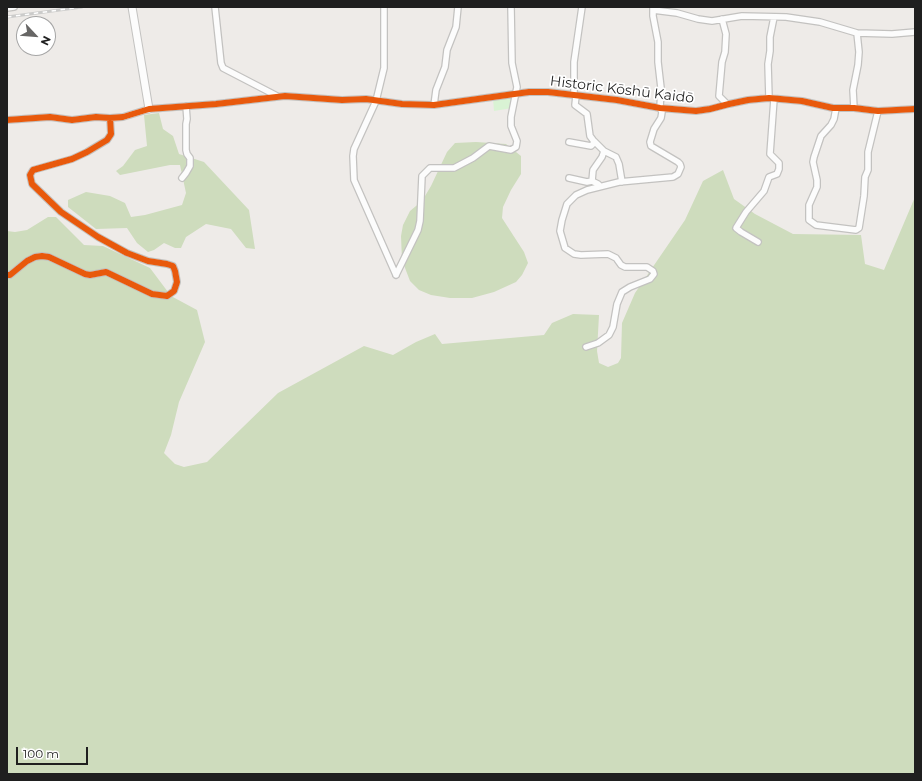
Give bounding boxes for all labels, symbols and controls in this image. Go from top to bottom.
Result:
north arrow [16,16,56,56]
text: N [38,34,54,48]
street label: Historic Kōshū Kaidō [549,73,695,107]
scale bar [18,739,90,765]
text: 100 m [23,746,59,761]

